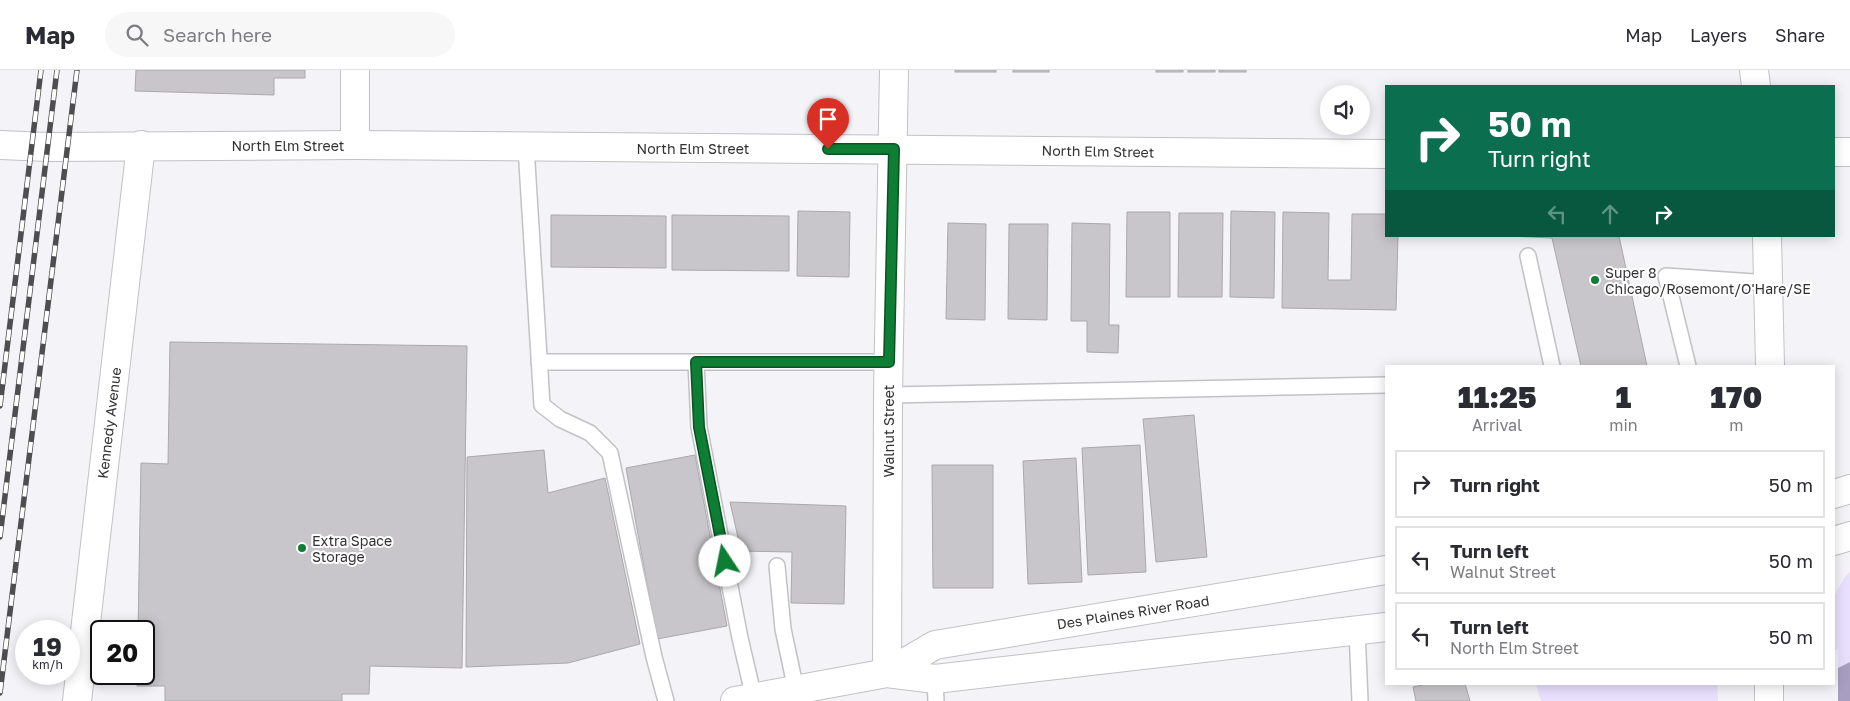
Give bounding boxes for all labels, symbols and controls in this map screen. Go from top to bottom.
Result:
search box [105,12,455,57]
text: Map [25,20,75,49]
icon: search [123,21,151,49]
text: Search here [163,23,272,46]
text: Map [1625,24,1662,46]
text: Layers [1690,24,1747,46]
text: Share [1775,24,1825,46]
map controls [1320,85,1370,135]
button: sound [1320,85,1370,135]
pin [807,98,849,149]
text: 50 m [1488,103,1571,145]
icon: arrive [814,105,842,133]
icon: right [1405,105,1470,170]
street label: North Elm Street [232,137,344,154]
street label: North Elm Street [637,140,749,157]
street label: North Elm Street [1041,142,1155,160]
text: Turn right [1488,145,1591,172]
icon: left [1543,200,1571,228]
icon: ahead [1596,200,1624,228]
icon: right [1649,200,1677,228]
place label: Super 8 Chicago/Rosemont/O'Hare/SE [1605,264,1811,297]
marker: Super 8 Chicago/Rosemont/O'Hare/SE [1589,274,1601,286]
street label: Kennedy Avenue [94,366,124,480]
text: 11:25 [1458,379,1537,415]
text: 1 [1616,379,1631,415]
text: 170 [1710,379,1762,415]
street label: Walnut Street [880,385,897,477]
text: Arrival [1472,415,1522,435]
text: min [1609,415,1638,435]
text: m [1729,415,1743,435]
icon: right [1407,470,1435,498]
text: Turn right [1450,473,1540,496]
text: 50 m [1769,473,1813,496]
place label: Extra Space Storage [312,532,392,565]
position arrow [698,534,750,586]
text: Turn left [1450,539,1529,562]
marker: Extra Space Storage [296,542,308,554]
icon: left [1407,546,1435,574]
text: 50 m [1769,549,1813,572]
text: Walnut Street [1450,562,1556,582]
street label: Des Plaines River Road [1056,592,1210,632]
text: Turn left [1450,615,1529,638]
speed limit sign: 20 [90,620,155,685]
icon: left [1407,622,1435,650]
text: 50 m [1769,625,1813,648]
text: 19 [33,631,62,662]
text: North Elm Street [1450,638,1579,658]
text: km/h [32,657,63,672]

